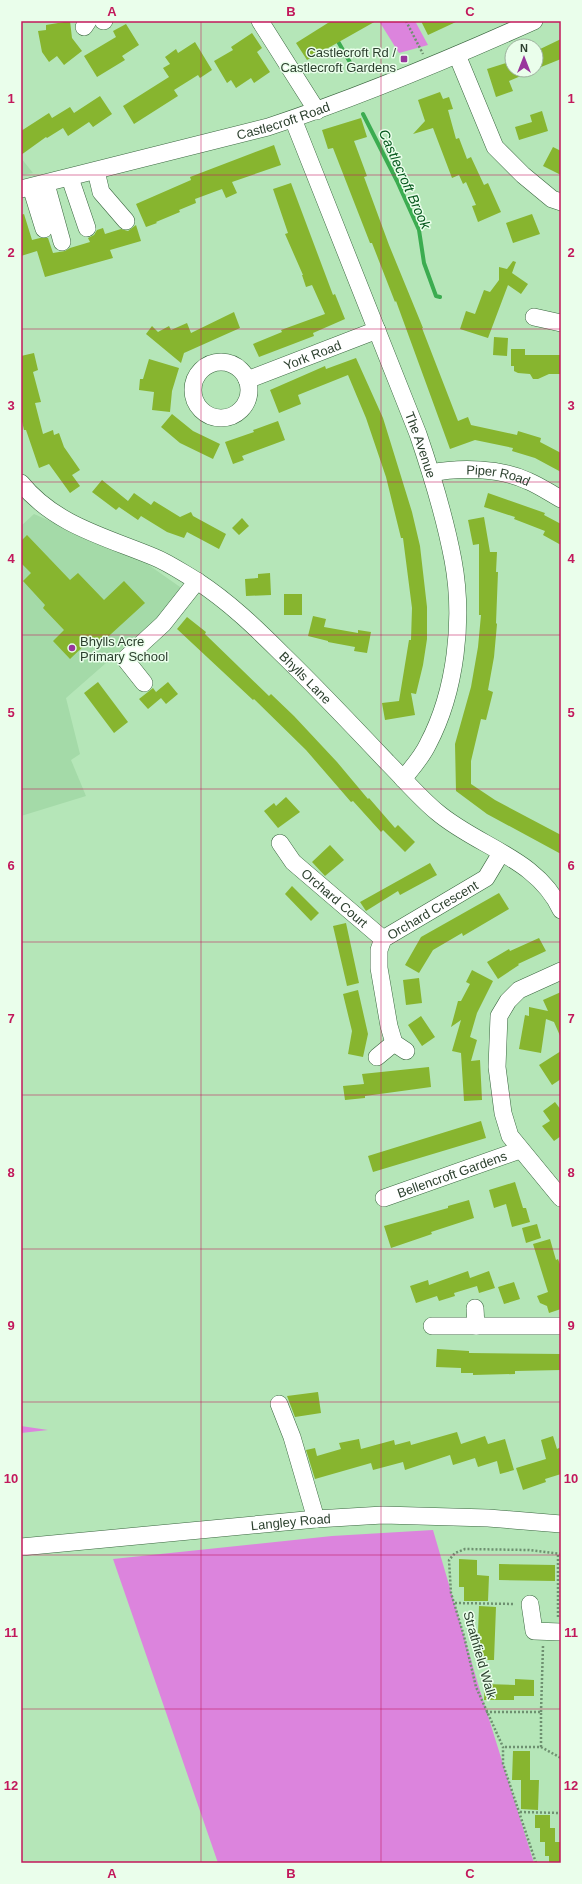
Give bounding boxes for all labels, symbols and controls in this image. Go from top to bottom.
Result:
text: A [107,4,117,19]
text: B [286,4,296,19]
text: C [465,4,475,19]
north arrow [504,38,544,78]
text: N [520,42,528,54]
place label: Castlecroft Rd / Castlecroft Gardens [280,45,396,75]
marker: Castlecroft Rd / Castlecroft Gardens [399,54,409,64]
text: 1 [7,91,15,106]
text: 1 [567,91,575,106]
street label: Castlecroft Road [235,99,332,142]
water label: Castlecroft Brook [376,127,435,232]
text: 2 [7,245,15,260]
text: 2 [567,245,575,260]
street label: York Road [282,337,343,373]
text: 3 [7,398,15,413]
text: 3 [567,398,575,413]
street label: The Avenue [402,409,439,480]
street label: Piper Road [466,462,533,489]
text: 4 [7,551,15,566]
text: 4 [567,551,575,566]
place label: Bhylls Acre Primary School [80,634,168,664]
marker: Bhylls Acre Primary School [67,643,77,653]
street label: Bhylls Lane [277,648,335,707]
text: 5 [7,705,15,720]
text: 5 [567,705,575,720]
text: 6 [7,858,15,873]
text: 6 [567,858,575,873]
street label: Orchard Court [299,865,371,930]
street label: Orchard Crescent [384,877,481,942]
text: 7 [7,1011,15,1026]
text: 7 [567,1011,575,1026]
street label: Bellencroft Gardens [395,1148,509,1200]
text: 8 [7,1165,15,1180]
text: 8 [567,1165,575,1180]
text: 9 [7,1318,15,1333]
text: 9 [567,1318,575,1333]
text: 10 [4,1471,18,1486]
text: 10 [564,1471,578,1486]
street label: Langley Road [250,1511,331,1533]
street label: Strathfield Walk [460,1609,500,1701]
text: 11 [4,1625,18,1640]
text: 11 [564,1625,578,1640]
text: 12 [4,1778,18,1793]
text: 12 [564,1778,578,1793]
text: A [107,1866,117,1881]
text: B [286,1866,296,1881]
text: C [465,1866,475,1881]

